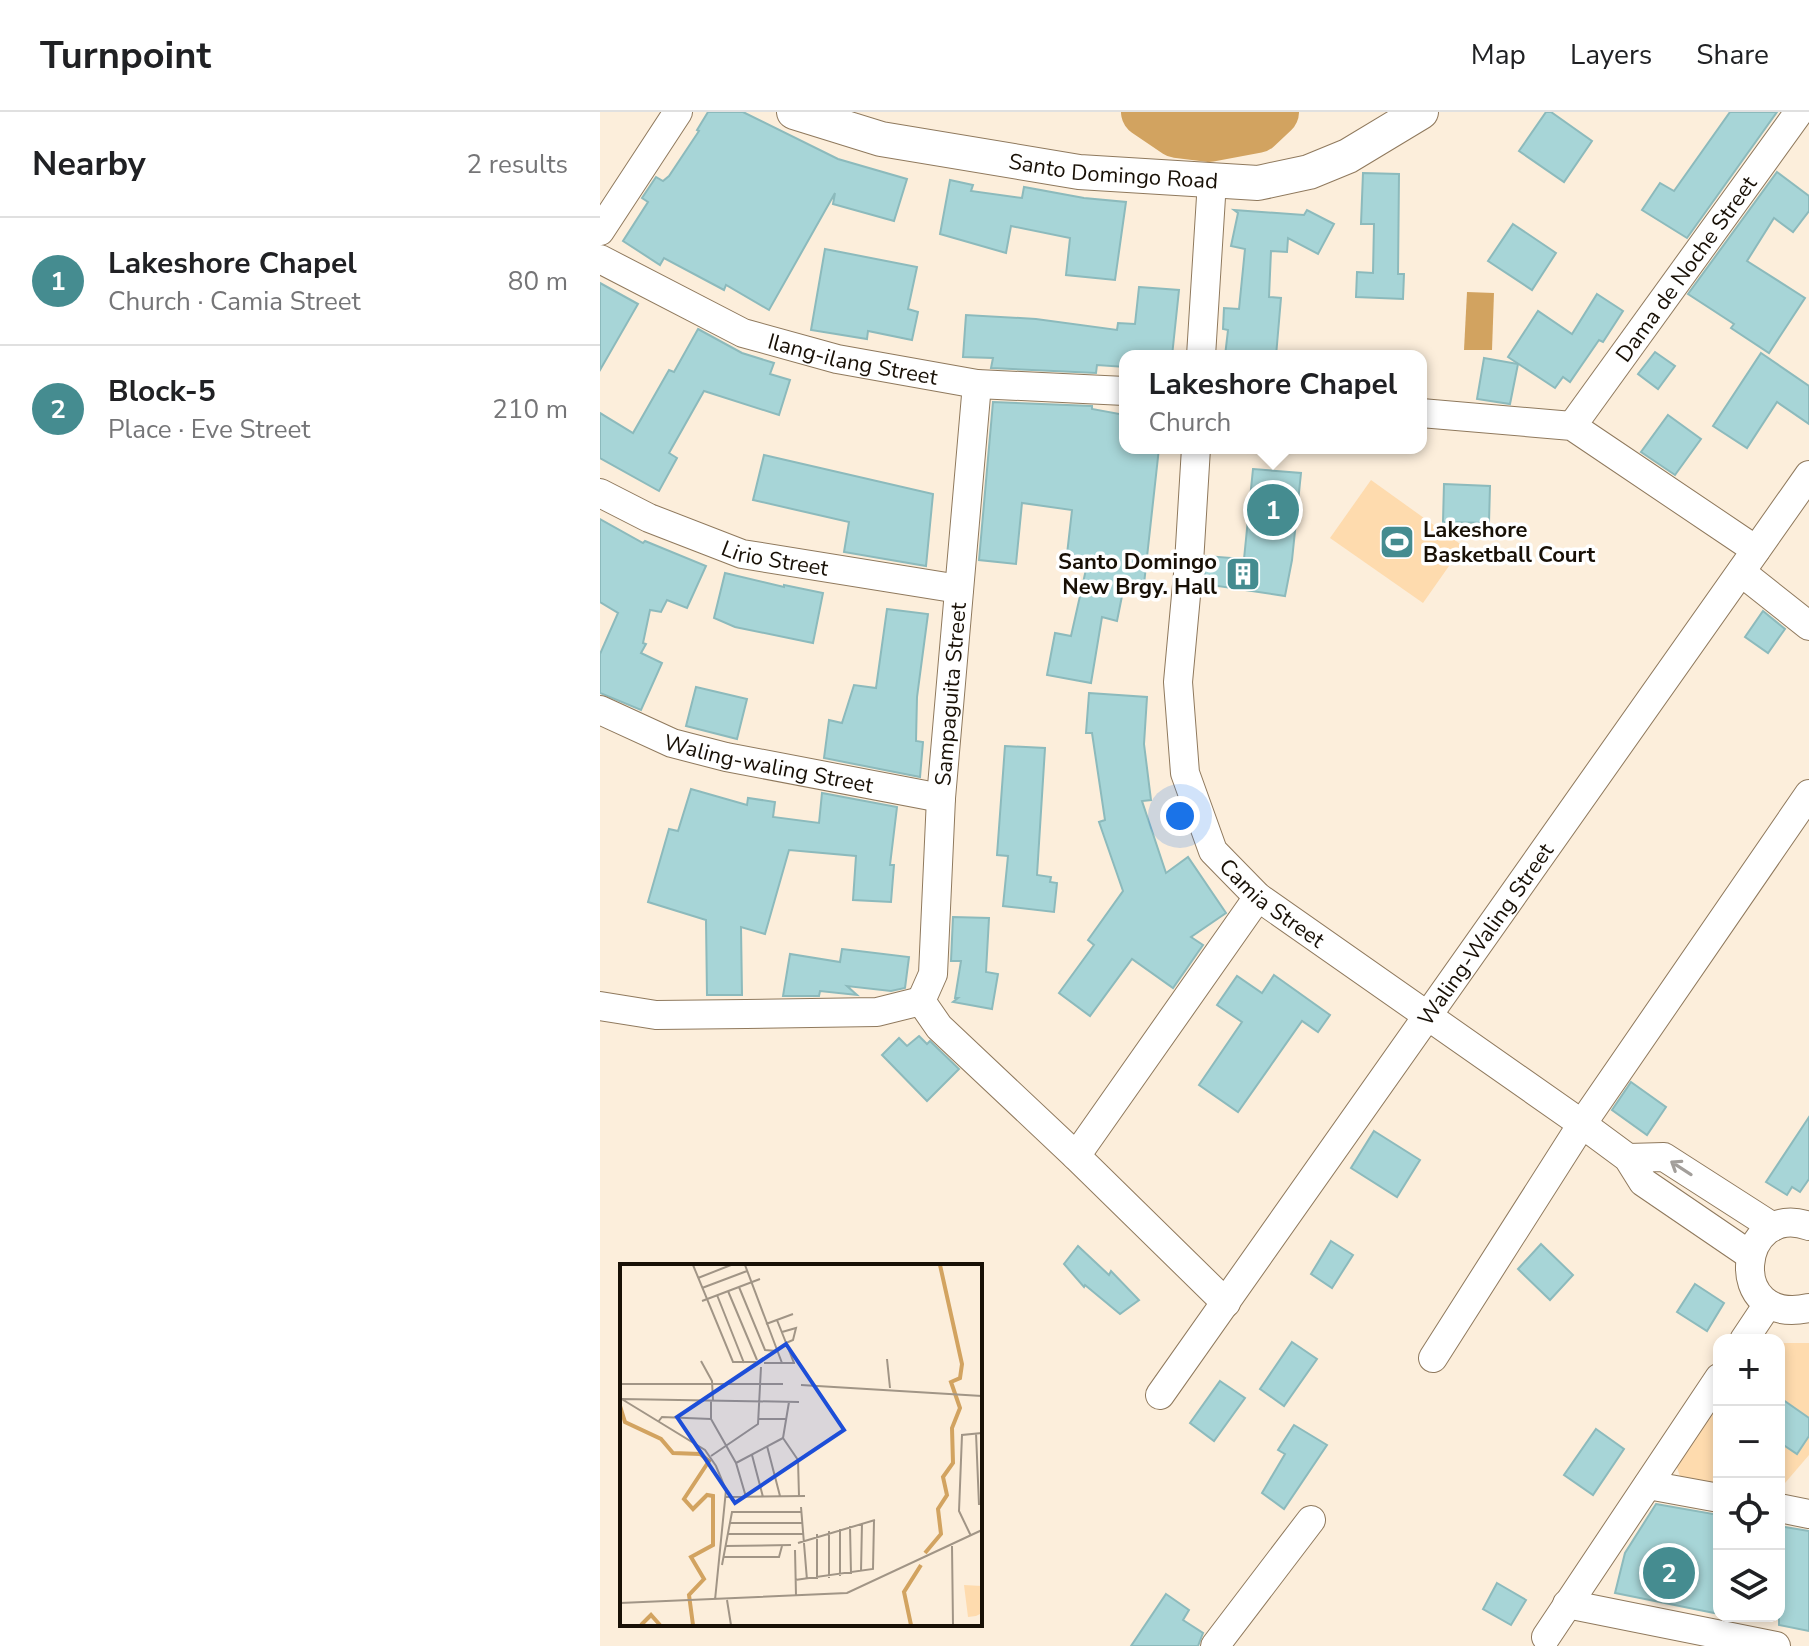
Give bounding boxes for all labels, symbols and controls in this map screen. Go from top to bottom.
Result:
text: Turnpoint [40,30,211,81]
text: Map [1471,36,1526,74]
text: Layers [1570,36,1652,74]
text: Share [1696,36,1769,74]
text: Nearby [32,141,146,187]
text: 2 results [467,147,568,182]
street label: Santo Domingo Road [1006,147,1219,197]
street label: Dama de Noche Street [1609,170,1764,369]
text: Lakeshore Chapel [108,243,357,284]
text: 1 [50,264,66,299]
text: 80 m [508,264,568,299]
text: Church · Camia Street [108,284,361,319]
street label: Ilang-ilang Street [764,327,940,393]
popup [1119,350,1427,454]
text: Lakeshore Chapel [1149,364,1397,405]
text: Block-5 [108,371,216,412]
text: 2 [50,392,66,427]
text: 210 m [492,392,568,427]
text: Church [1149,405,1231,440]
text: Place · Eve Street [108,412,310,447]
pin: 1 [1247,480,1299,540]
place label: Lakeshore Basketball Court [1423,515,1596,570]
sports icon: Lakeshore Basketball Court [1378,523,1416,561]
street label: Lirio Street [717,533,831,584]
place label: Santo Domingo New Brgy. Hall [1058,547,1217,602]
building icon: Santo Domingo New Brgy. Hall [1224,555,1262,593]
street label: Sampaguita Street [928,601,974,787]
street label: Waling-waling Street [660,727,876,801]
your location [1160,796,1200,836]
street label: Waling-Waling Street [1411,837,1561,1032]
street label: Camia Street [1212,852,1331,955]
one-way arrow [1670,1160,1693,1176]
inset map [620,1264,982,1626]
map controls [1713,1334,1785,1622]
button: + [1713,1334,1785,1406]
button: − [1713,1406,1785,1478]
button: locate [1713,1478,1785,1550]
pin: 2 [1643,1543,1695,1603]
button: layers [1713,1550,1785,1622]

